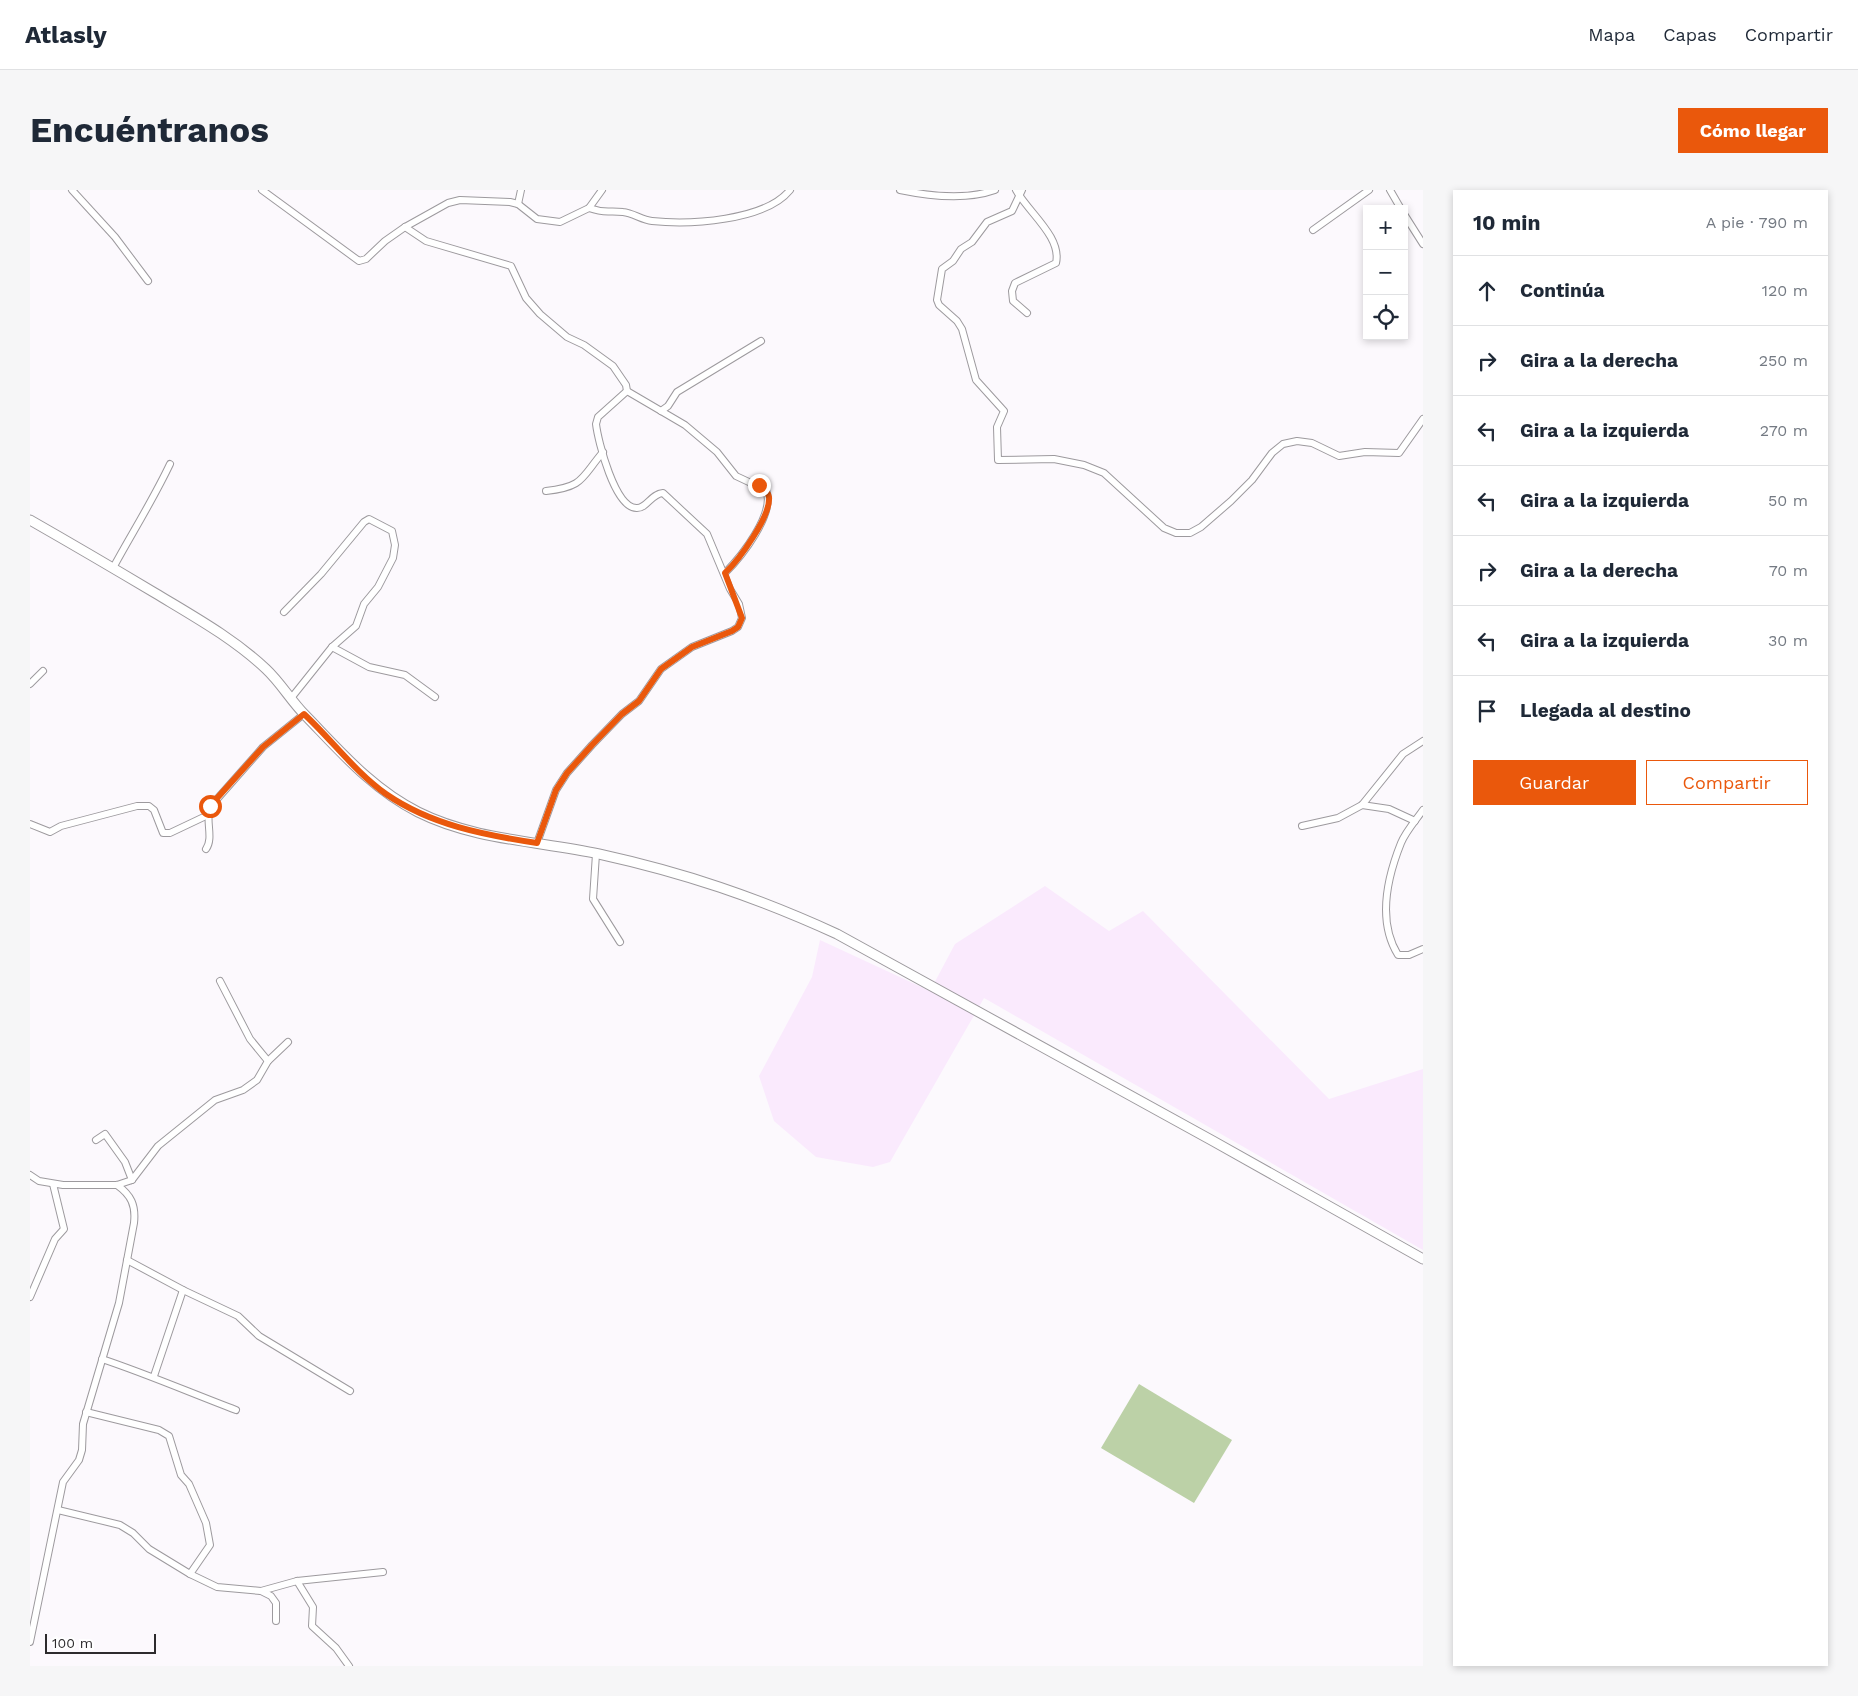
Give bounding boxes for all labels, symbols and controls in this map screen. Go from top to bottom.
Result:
text: Atlasly [25,21,107,49]
text: Mapa [1588,24,1635,45]
text: Capas [1663,24,1717,45]
text: Compartir [1745,24,1833,45]
button: Cómo llegar [1678,108,1828,153]
text: Encuéntranos [30,109,269,151]
map controls [1363,205,1408,340]
button: + [1363,205,1408,250]
text: 10 min [1473,210,1540,235]
text: A pie · 790 m [1706,213,1808,232]
button: − [1363,250,1408,295]
icon: ahead [1473,277,1501,305]
text: Continúa [1520,279,1604,302]
text: 120 m [1762,281,1808,300]
button: locate [1363,295,1408,340]
icon: right [1473,347,1501,375]
text: Gira a la derecha [1520,349,1678,372]
text: 250 m [1759,351,1808,370]
icon: left [1473,417,1501,445]
text: Gira a la izquierda [1520,419,1689,442]
text: 270 m [1760,421,1808,440]
route end [748,474,771,497]
icon: left [1473,487,1501,515]
text: Gira a la izquierda [1520,489,1689,512]
text: 50 m [1768,491,1808,510]
icon: right [1473,557,1501,585]
text: Gira a la derecha [1520,559,1678,582]
text: 70 m [1769,561,1808,580]
icon: left [1473,627,1501,655]
text: Gira a la izquierda [1520,629,1689,652]
text: 30 m [1768,631,1808,650]
icon: arrive [1473,697,1501,725]
text: Llegada al destino [1520,699,1691,722]
button: Guardar [1473,760,1636,805]
button: Compartir [1646,760,1808,805]
route start [199,795,222,818]
scale bar [45,1631,156,1654]
text: 100 m [52,1635,93,1651]

